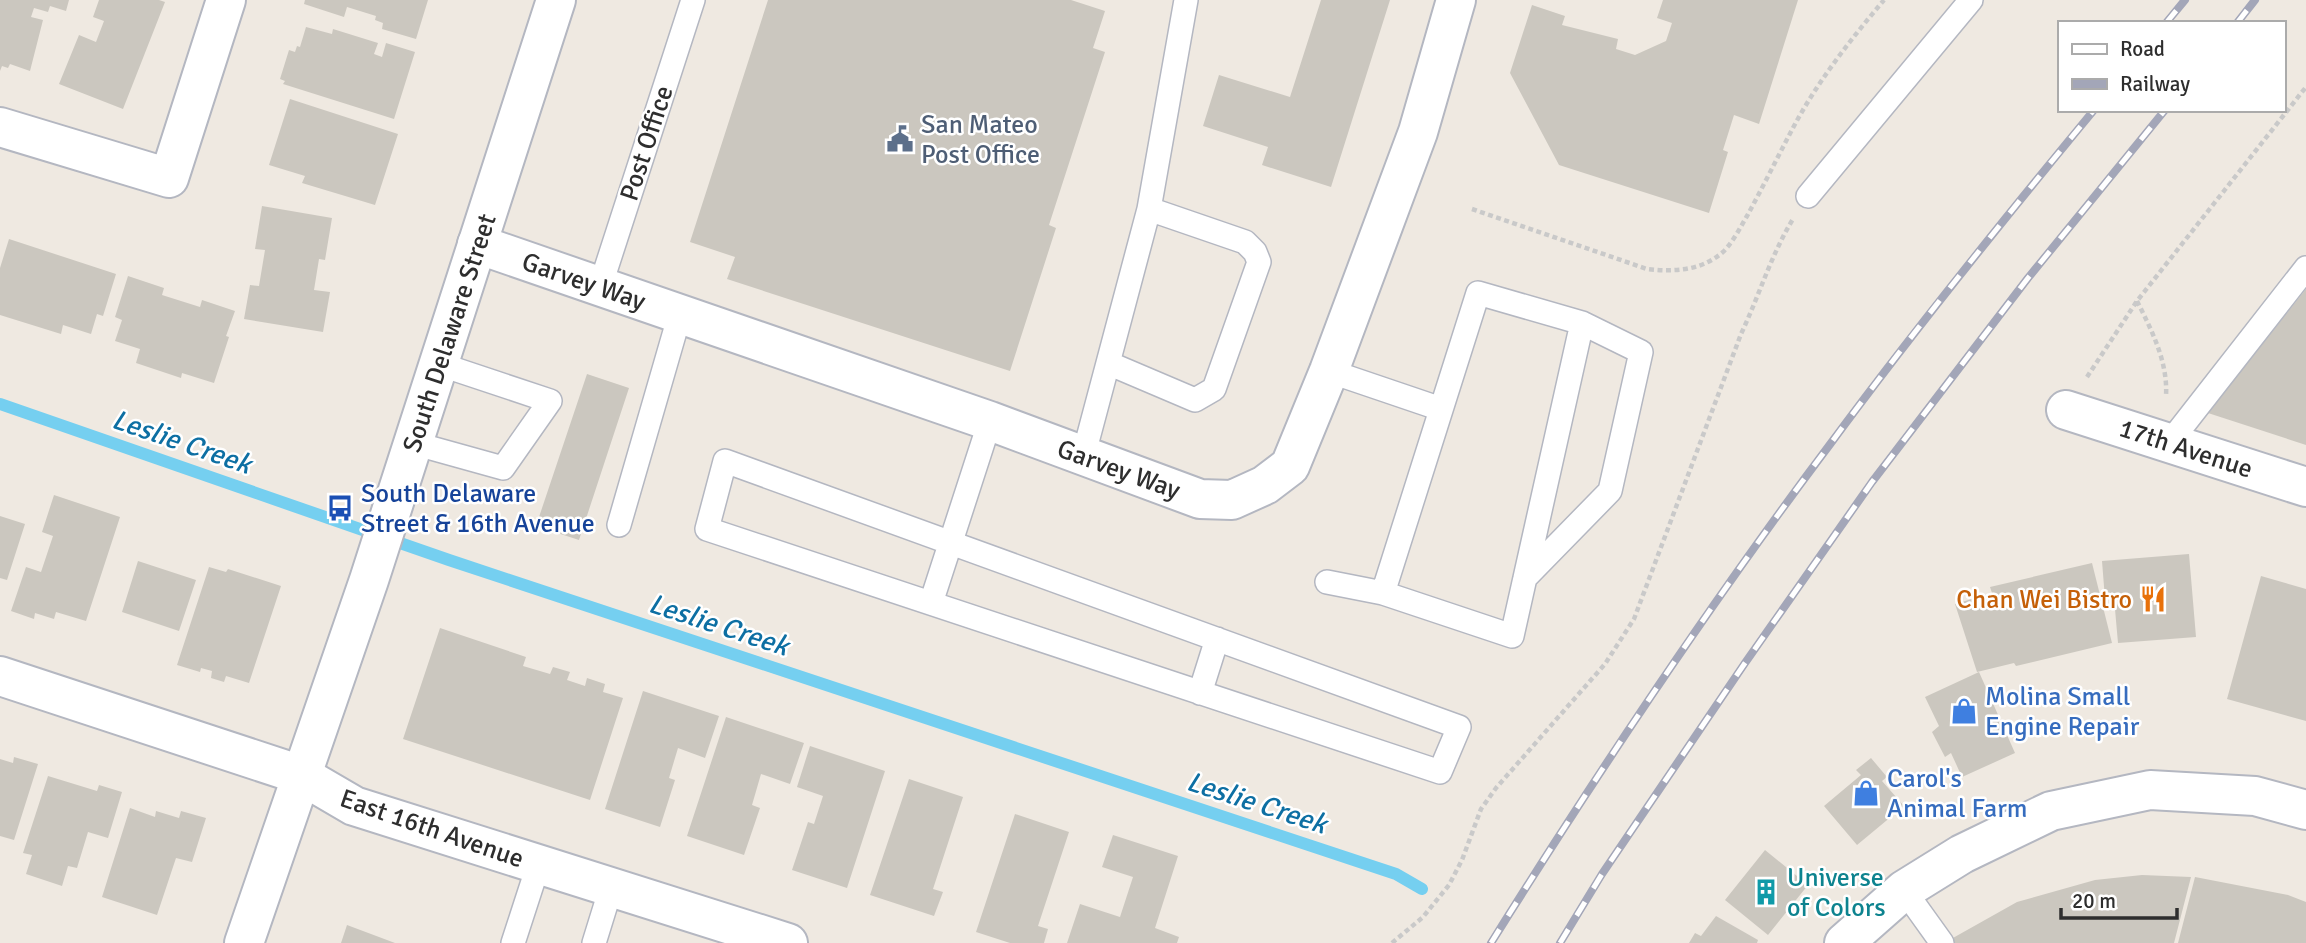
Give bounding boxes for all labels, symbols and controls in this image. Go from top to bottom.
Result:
legend [2058,21,2285,112]
text: Road [2120,36,2165,62]
text: Railway [2120,71,2190,97]
street label: Post Office [613,82,681,205]
place label: San Mateo Post Office [921,109,1040,171]
public building icon: San Mateo Post Office [885,124,915,154]
street label: South Delaware Street [396,210,504,457]
street label: Garvey Way [518,246,650,318]
water label: Leslie Creek [108,402,258,483]
street label: 17th Avenue [2115,412,2256,486]
street label: Garvey Way [1053,433,1184,507]
place label: South Delaware Street & 16th Avenue [361,478,595,540]
bus stop icon: South Delaware Street & 16th Avenue [325,493,355,523]
place label: Chan Wei Bistro [1956,584,2132,616]
restaurant icon: Chan Wei Bistro [2138,584,2168,614]
water label: Leslie Creek [645,586,796,664]
place label: Molina Small Engine Repair [1985,681,2140,743]
shop icon: Molina Small Engine Repair [1949,696,1979,726]
place label: Carol's Animal Farm [1887,763,2028,825]
water label: Leslie Creek [1183,764,1334,842]
shop icon: Carol's Animal Farm [1851,778,1881,808]
street label: East 16th Avenue [336,783,528,875]
place label: Universe of Colors [1787,862,1886,924]
scale bar [2061,876,2176,920]
building icon: Universe of Colors [1751,877,1781,907]
text: 20 m [2072,888,2116,914]

